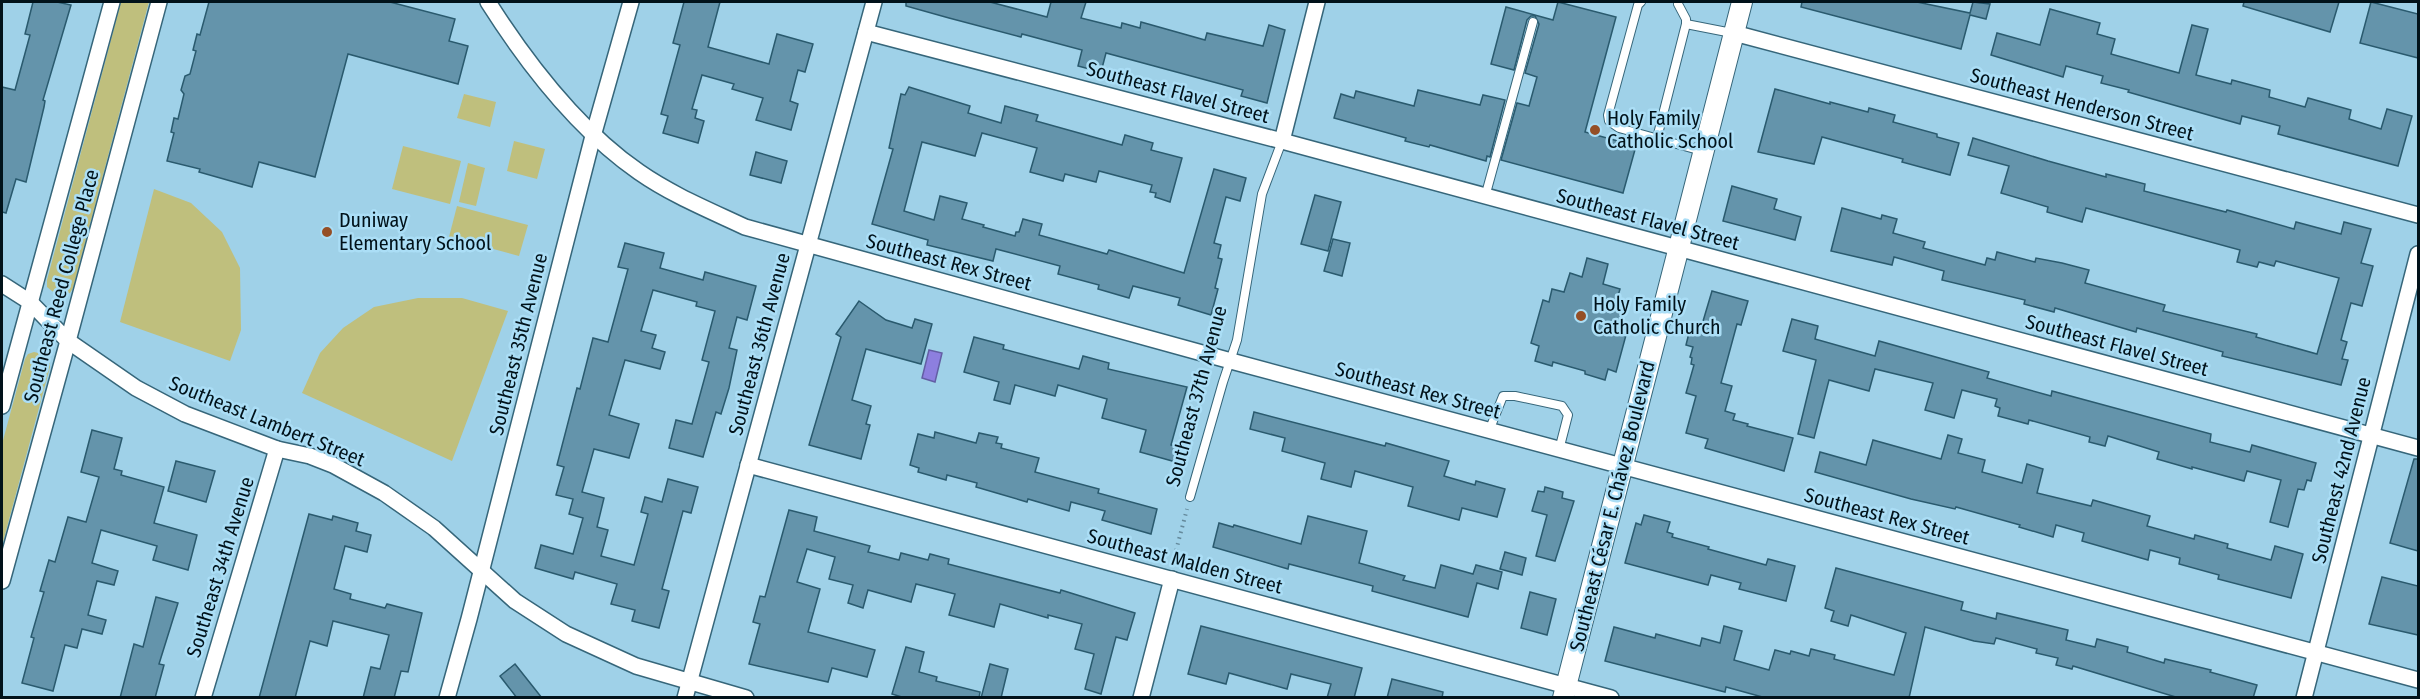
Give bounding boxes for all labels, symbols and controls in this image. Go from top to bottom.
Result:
street label: Southeast Flavel Street [1084,56,1272,128]
street label: Southeast Henderson Street [1968,63,2197,146]
place label: Holy Family Catholic School [1607,106,1733,153]
marker: Holy Family Catholic School [1588,123,1602,137]
street label: Southeast Reed College Place [18,167,104,405]
street label: Southeast Flavel Street [1554,183,1742,255]
place label: Duniway Elementary School [339,208,491,255]
marker: Duniway Elementary School [320,225,334,239]
street label: Southeast Rex Street [864,228,1035,296]
street label: Southeast 35th Avenue [484,250,552,438]
street label: Southeast 36th Avenue [723,250,795,438]
place label: Holy Family Catholic Church [1593,292,1720,339]
street label: Southeast 37th Avenue [1160,303,1232,489]
marker: Holy Family Catholic Church [1574,309,1588,323]
street label: Southeast Flavel Street [2023,309,2211,381]
street label: Southeast Rex Street [1333,356,1504,424]
street label: Southeast César E. Chávez Boulevard [1564,358,1660,654]
street label: Southeast Lambert Street [166,371,369,471]
street label: Southeast 42nd Avenue [2306,374,2376,566]
street label: Southeast 34th Avenue [181,474,259,660]
street label: Southeast Rex Street [1802,482,1973,550]
street label: Southeast Malden Street [1085,523,1286,599]

